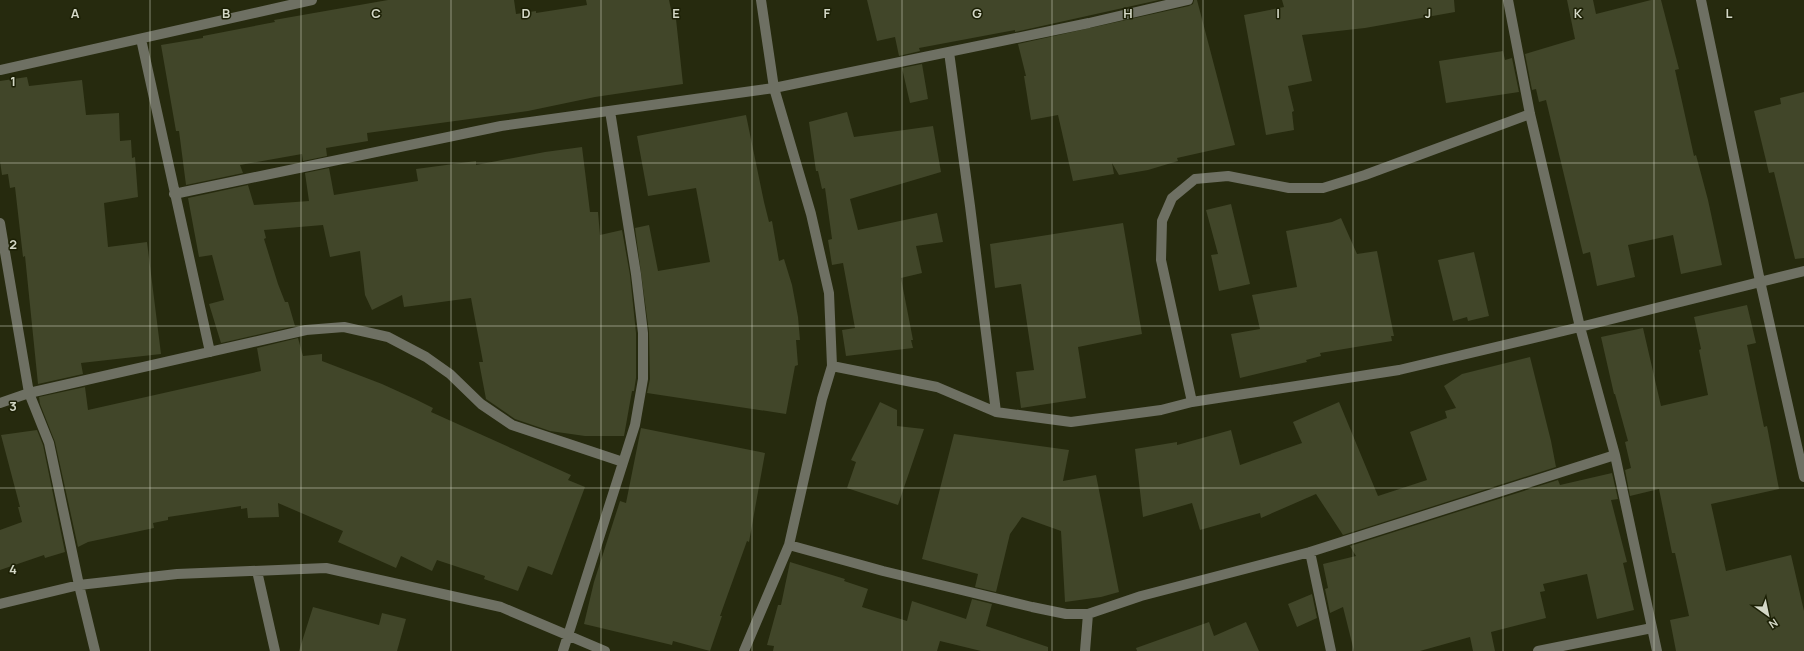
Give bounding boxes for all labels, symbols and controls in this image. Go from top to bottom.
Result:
text: A [71,4,80,22]
text: B [222,4,230,22]
text: C [371,4,381,22]
text: D [521,4,531,22]
text: E [672,4,680,22]
text: F [824,4,831,22]
text: G [972,4,982,22]
text: H [1123,4,1133,22]
text: I [1276,4,1280,22]
text: J [1425,4,1431,22]
text: K [1574,4,1583,22]
text: L [1726,4,1733,22]
text: 1 [10,72,16,90]
text: 2 [9,235,17,253]
text: 3 [9,397,17,415]
text: 4 [9,560,17,578]
north arrow [1748,595,1788,635]
text: N [1766,615,1781,632]

